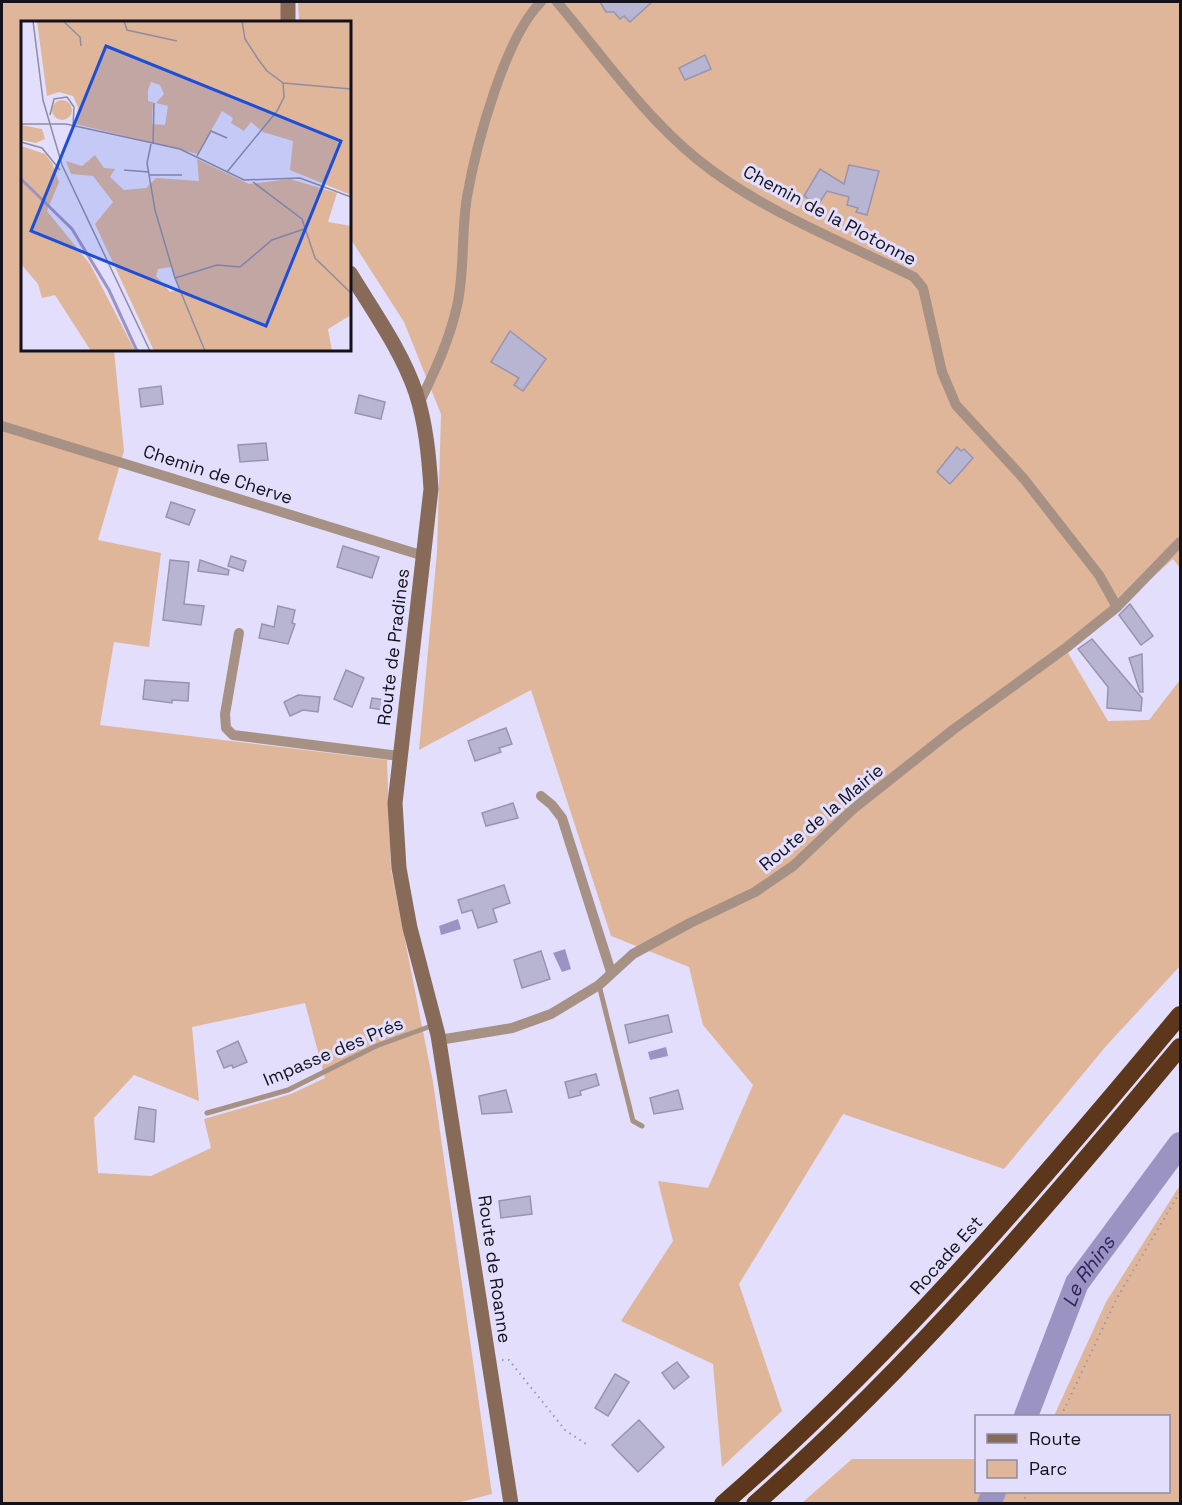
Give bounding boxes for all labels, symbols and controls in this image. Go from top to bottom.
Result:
inset map [21,21,351,351]
street label: Chemin de la Plotonne [739,160,921,270]
street label: Chemin de Cherve [140,439,296,509]
street label: Route de Pradines [372,567,414,727]
street label: Route de la Mairie [754,758,888,876]
street label: Impasse des Prés [260,1011,406,1091]
street label: Route de Roanne [473,1194,517,1344]
street label: Rocade Est [905,1211,987,1299]
water label: Le Rhins [1056,1229,1122,1311]
legend [975,1415,1170,1493]
text: Route [1029,1427,1081,1450]
text: Parc [1029,1457,1067,1480]

